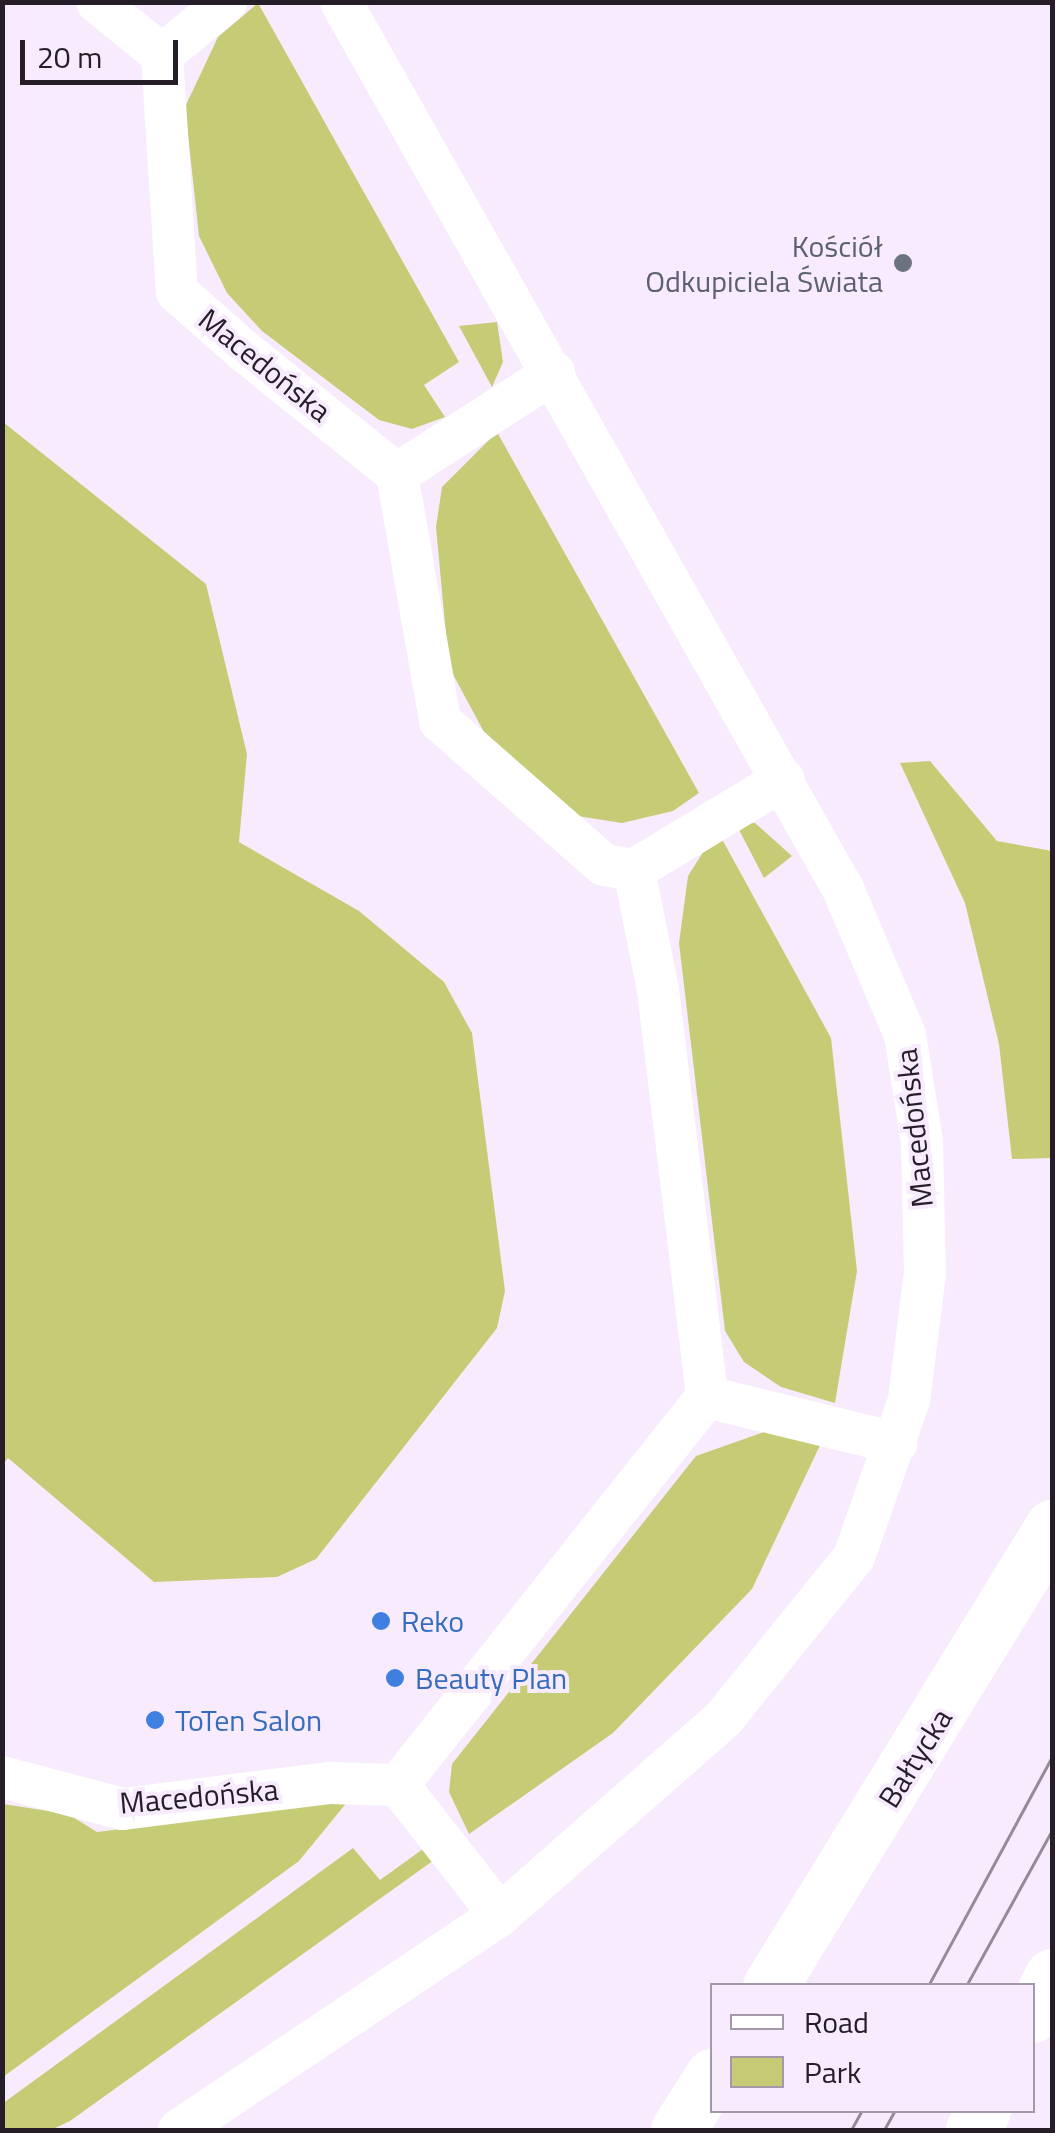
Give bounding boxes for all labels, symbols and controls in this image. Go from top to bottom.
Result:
scale bar [25,20,182,82]
text: 20 m [37,34,102,80]
place label: Kościół Odkupiciela Świata [645,228,883,298]
marker: Kościół Odkupiciela Świata [892,252,914,274]
street label: Macedońska [192,301,338,429]
street label: Macedońska [888,1047,940,1209]
place label: Reko [401,1603,464,1639]
marker: Reko [370,1610,392,1632]
place label: Beauty Plan [415,1660,567,1696]
marker: Beauty Plan [384,1667,406,1689]
place label: ToTen Salon [175,1702,322,1738]
street label: Bałtycka [871,1702,959,1814]
marker: ToTen Salon [144,1709,166,1731]
street label: Macedońska [118,1771,280,1821]
legend [710,1983,1035,2113]
text: Road [804,1999,869,2045]
text: Park [804,2049,861,2095]

